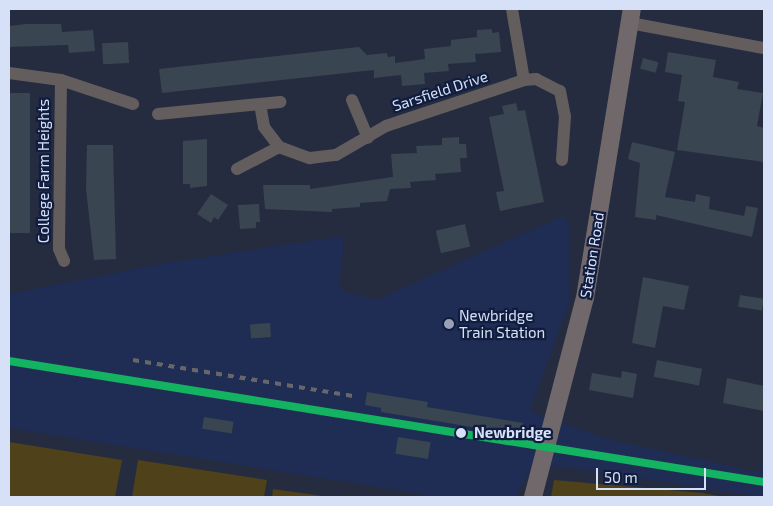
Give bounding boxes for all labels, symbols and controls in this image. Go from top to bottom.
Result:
street label: Sarsfield Drive [390,67,490,115]
street label: College Farm Heights [35,99,53,243]
street label: Station Road [576,211,608,299]
place label: Newbridge Train Station [459,306,545,341]
marker: Newbridge Train Station [443,318,455,330]
marker: Newbridge [452,424,470,442]
place label: Newbridge [474,424,552,442]
scale bar [598,458,708,490]
text: 50 m [604,468,638,486]

